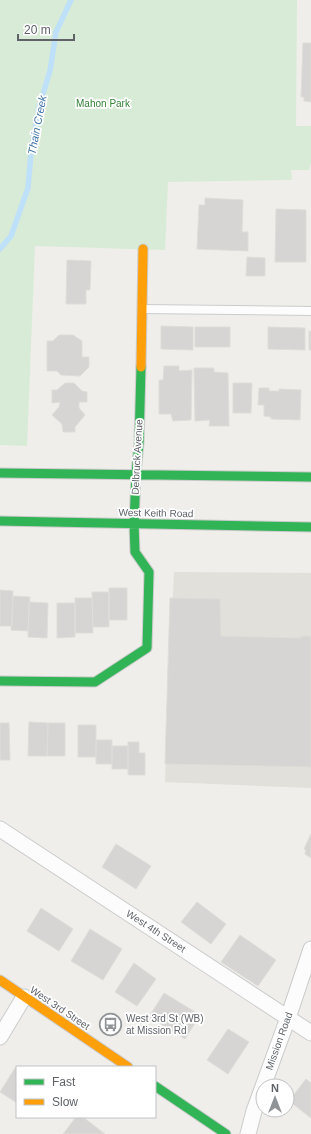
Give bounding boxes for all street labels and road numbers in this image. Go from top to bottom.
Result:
street label: Delbruck Avenue [130,419,144,495]
street label: West Keith Road [118,507,194,519]
street label: West 4th Street [124,908,188,954]
street label: West 3rd Street [28,984,92,1032]
street label: Mission Road [263,1011,295,1071]

